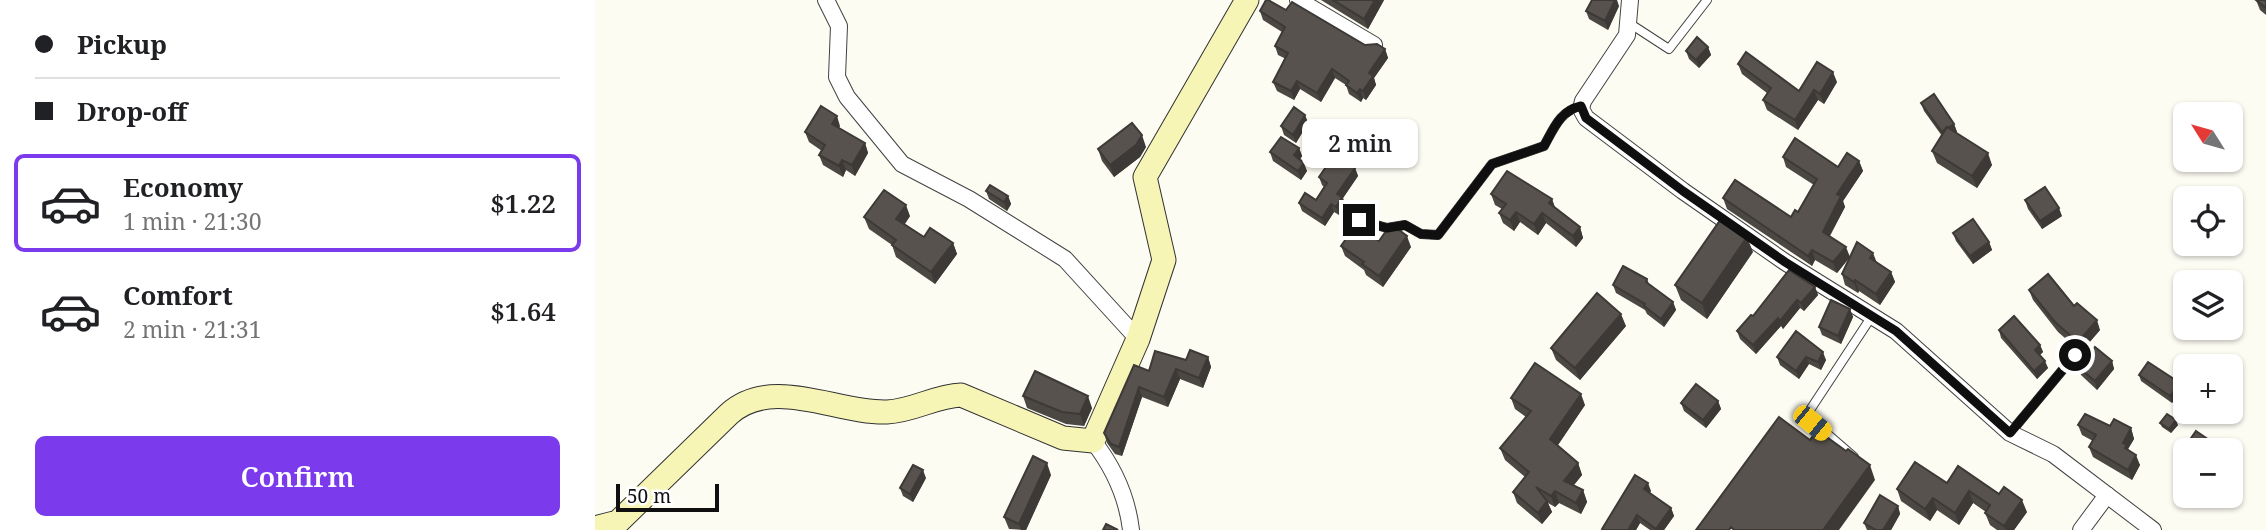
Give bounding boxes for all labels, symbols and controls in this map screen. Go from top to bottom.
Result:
text: Pickup [77,26,167,62]
text: Drop-off [77,93,187,129]
north arrow [2173,102,2243,172]
map controls [2173,102,2243,508]
callout: 2 min [1301,118,1417,168]
text: 2 min [1328,127,1392,159]
text: Economy [123,169,243,205]
icon: car [39,172,102,235]
text: $1.22 [490,185,556,221]
button: locate [2173,186,2243,256]
route end [1343,204,1375,236]
text: 1 min · 21:30 [123,205,261,237]
button: layers [2173,270,2243,340]
text: Comfort [123,277,233,313]
icon: car [39,280,102,343]
text: $1.64 [490,293,556,329]
text: 2 min · 21:31 [123,313,261,345]
route start [2059,339,2091,371]
button: + [2173,354,2243,424]
car [1790,402,1835,444]
button: Confirm [35,436,560,516]
button: − [2173,438,2243,508]
scale bar [616,481,719,513]
text: 50 m [627,483,671,509]

